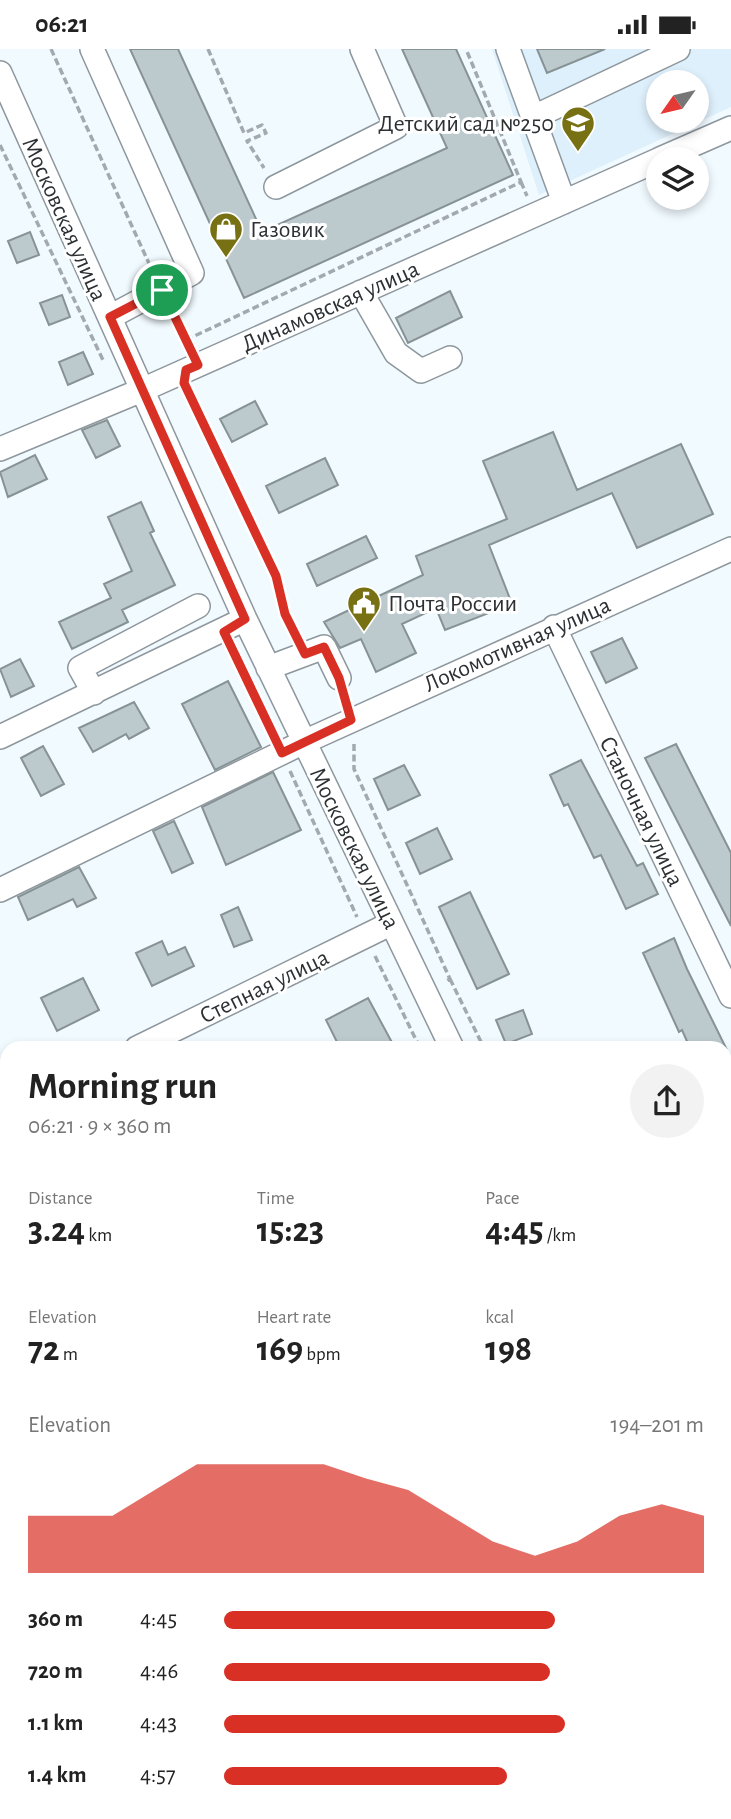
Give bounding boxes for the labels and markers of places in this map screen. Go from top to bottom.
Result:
school or university icon: Детский сад №250 [559,104,597,153]
place label: Детский сад №250 [378,112,554,136]
shop icon: Газовик [207,210,245,259]
place label: Газовик [250,218,325,242]
pin [132,260,192,320]
public building icon: Почта России [345,584,383,633]
place label: Почта России [388,592,517,616]

